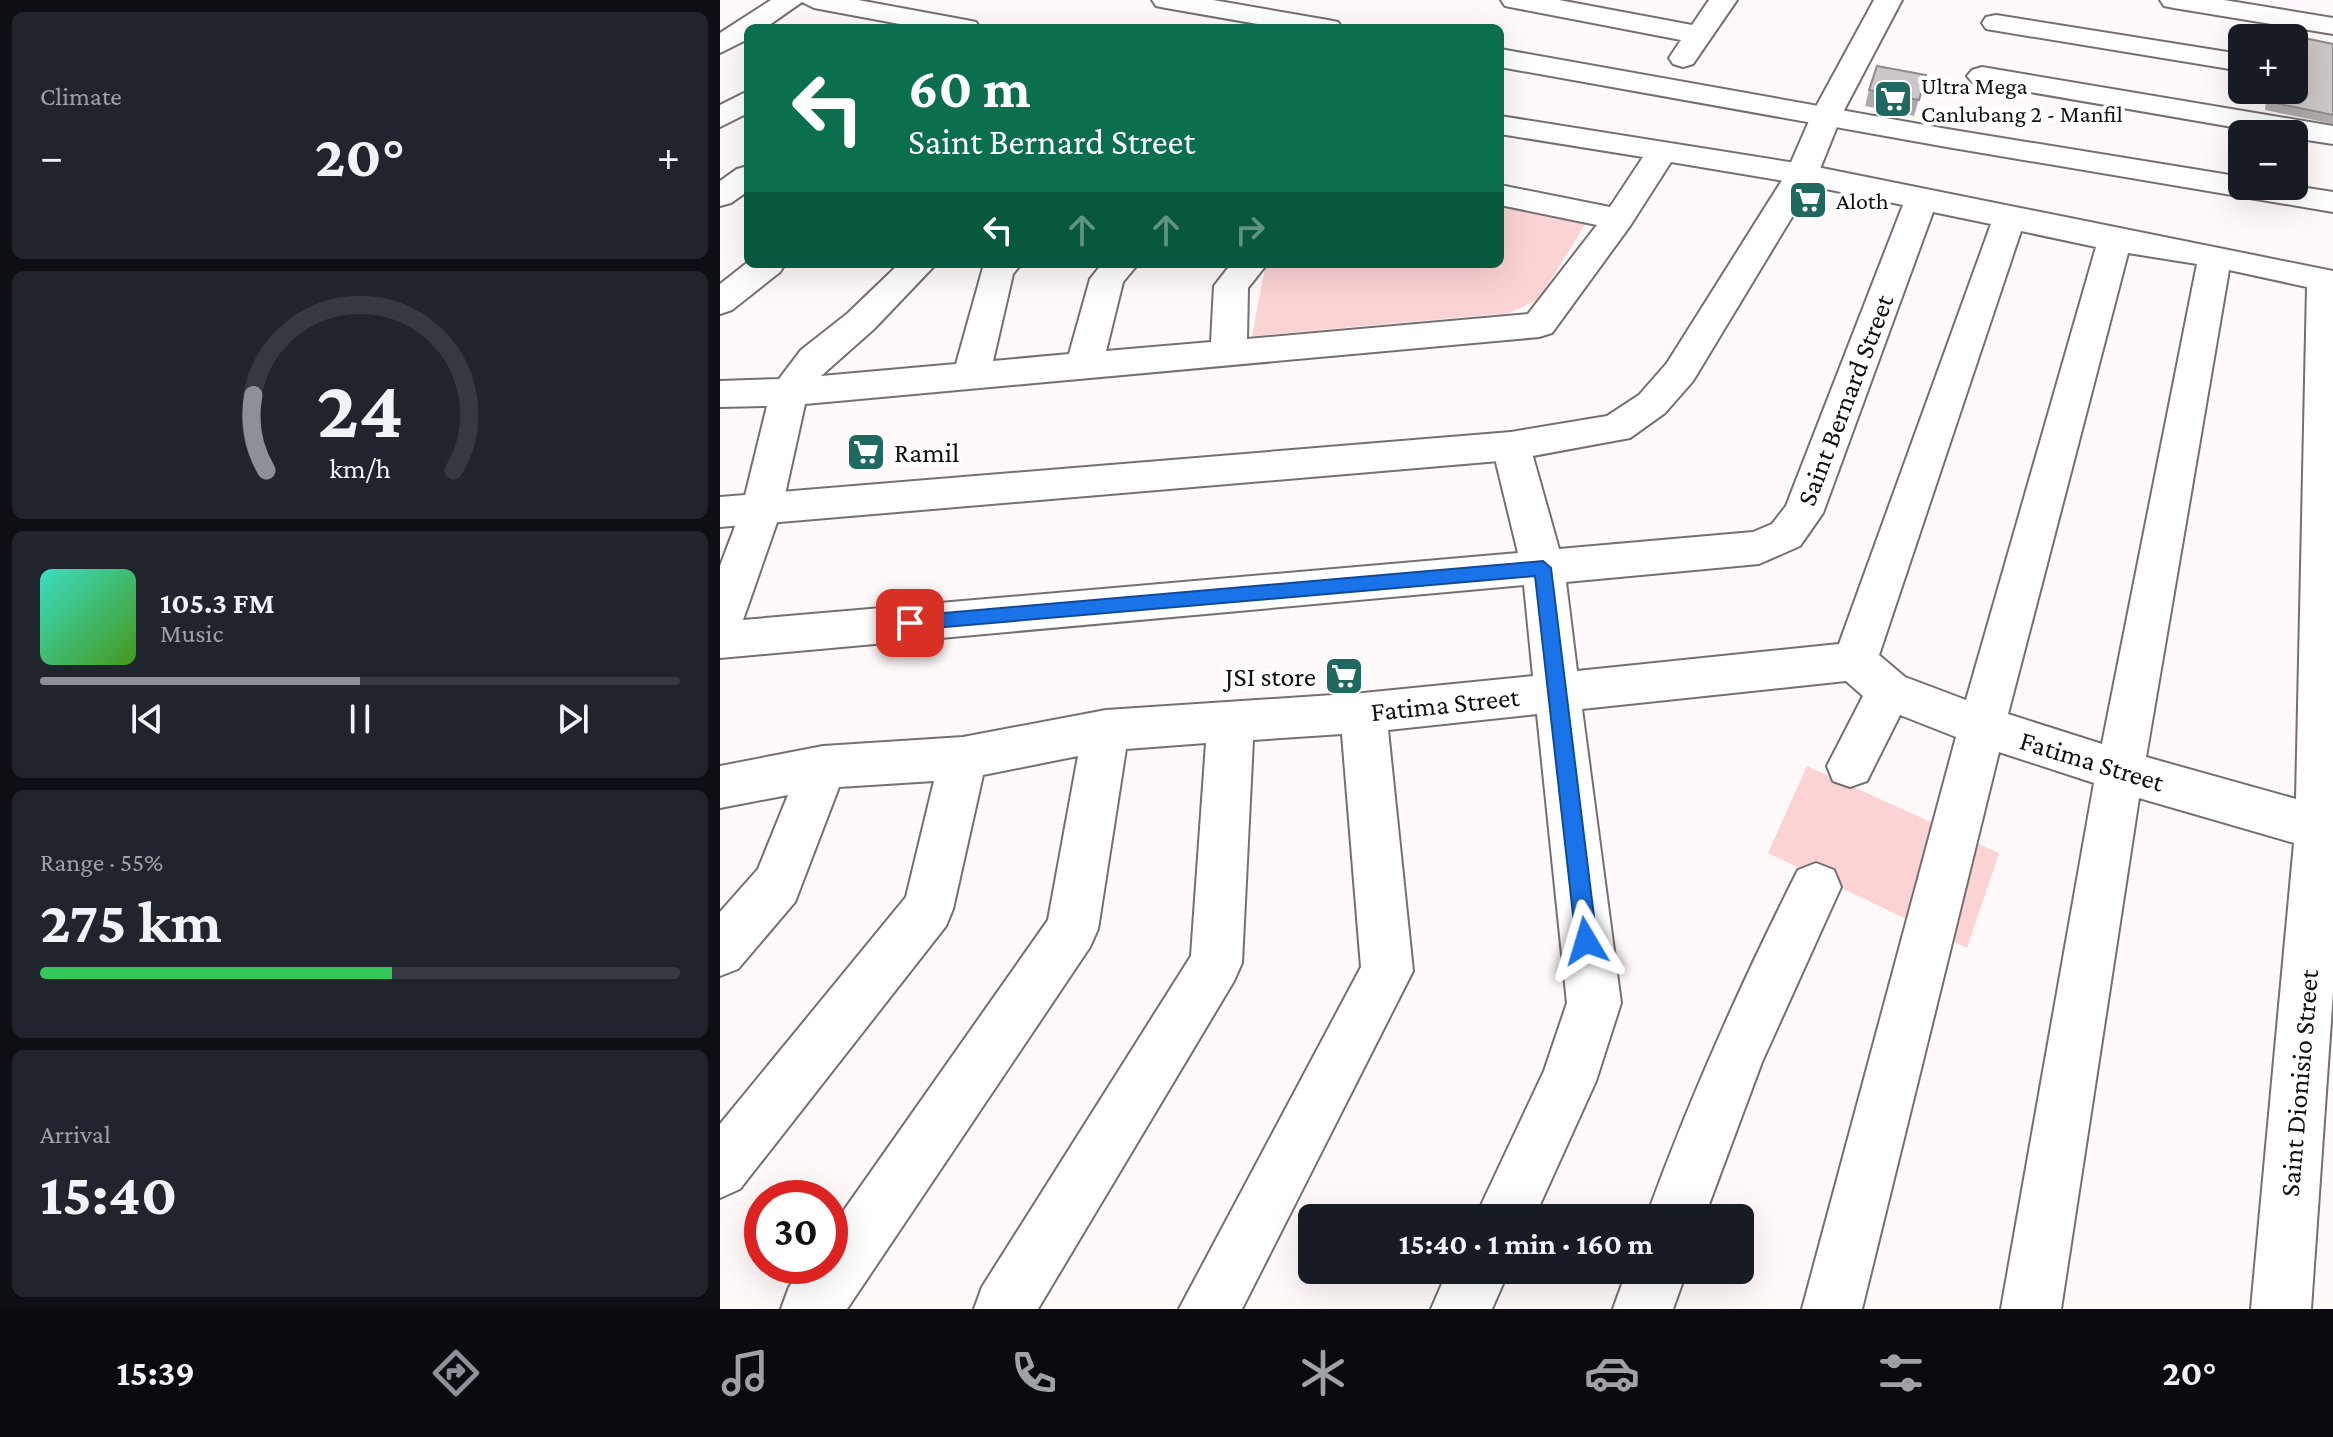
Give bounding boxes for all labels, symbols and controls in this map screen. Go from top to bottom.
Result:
map controls [2228,24,2308,200]
button: + [2228,24,2308,104]
icon: left [776,56,880,160]
text: 60 m [908,57,1031,119]
place label: Ultra Mega Canlubang 2 - Manfil [1921,72,2123,127]
supermarket icon: Ultra Mega Canlubang 2 - Manfil [1872,78,1914,120]
text: Climate [40,82,122,111]
button: − [2228,120,2308,200]
text: 20° [315,122,405,189]
text: Saint Bernard Street [908,122,1195,162]
text: − [40,132,63,180]
text: + [657,132,680,180]
supermarket icon: Aloth [1787,179,1829,221]
place label: Aloth [1836,187,1889,214]
icon: left [976,208,1020,252]
icon: ahead [1060,208,1104,252]
icon: ahead [1144,208,1188,252]
icon: right [1228,208,1272,252]
street label: Saint Bernard Street [1790,289,1900,510]
text: 24 [316,362,404,455]
supermarket icon: Ramil [845,431,887,473]
place label: Ramil [894,437,959,468]
text: km/h [329,452,391,484]
text: 105.3 FM [160,586,275,619]
pin [876,589,944,657]
icon: arrive [888,601,932,645]
text: Music [160,619,223,648]
supermarket icon: JSI store [1323,655,1365,697]
place label: JSI store [1222,661,1316,692]
street label: Fatima Street [1369,681,1521,727]
icon: previous [125,697,169,741]
icon: pause [338,697,382,741]
icon: next [551,697,595,741]
street label: Fatima Street [2016,724,2168,798]
text: Range · 55% [40,848,163,877]
text: 275 km [40,888,222,955]
position arrow [1544,899,1628,983]
street label: Saint Dionisio Street [2274,967,2324,1198]
text: Arrival [40,1120,111,1149]
text: 15:40 [40,1160,177,1227]
speed limit sign: 30 [744,1180,848,1284]
text: 15:40 · 1 min · 160 m [1399,1227,1653,1260]
icon: directions [428,1345,484,1401]
icon: music [717,1345,773,1401]
icon: phone [1006,1345,1062,1401]
icon: climate [1295,1345,1351,1401]
icon: car [1584,1345,1640,1401]
icon: filters [1873,1345,1929,1401]
text: 15:39 [117,1353,195,1393]
text: 20° [2162,1353,2216,1393]

